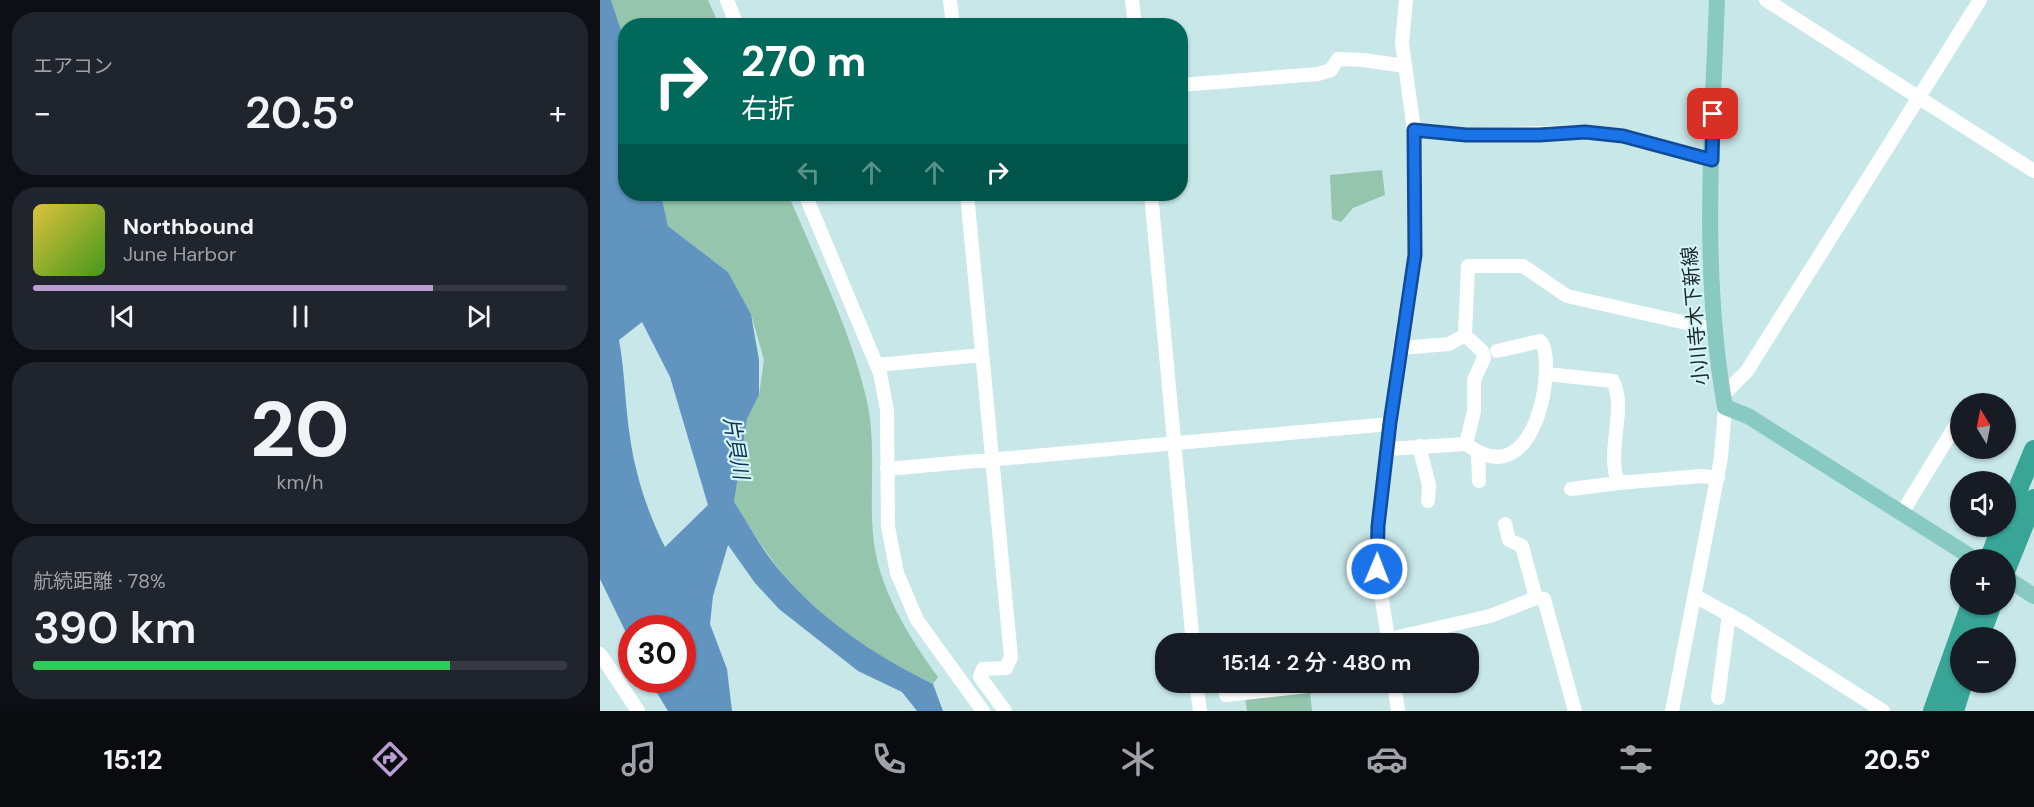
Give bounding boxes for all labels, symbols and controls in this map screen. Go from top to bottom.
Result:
text: 270 m [741,34,866,89]
icon: right [642,42,720,120]
text: エアコン [33,53,113,79]
text: 20.5° [245,83,355,142]
pin [1687,88,1738,139]
text: − [33,91,51,134]
text: + [549,91,567,134]
text: 右折 [741,91,795,126]
icon: arrive [1696,97,1729,130]
icon: left [792,156,825,189]
icon: ahead [855,156,888,189]
icon: ahead [918,156,951,189]
icon: right [981,156,1014,189]
text: Northbound [123,212,254,241]
text: June Harbor [123,241,236,267]
street label: 小川寺木下新線 [1676,245,1714,387]
icon: previous [106,300,139,333]
icon: pause [284,300,317,333]
icon: next [462,300,495,333]
text: 20 [250,379,350,480]
north arrow [1950,393,2016,459]
map controls [1950,393,2016,693]
water label: 片貝川 [717,415,756,483]
text: km/h [276,469,324,495]
button: sound [1950,471,2016,537]
position arrow [1345,537,1409,601]
button: + [1950,549,2016,615]
text: 航続距離 · 78% [33,568,166,594]
text: 390 km [33,598,196,657]
speed limit sign: 30 [618,615,696,693]
button: − [1950,627,2016,693]
text: 15:14 · 2 分 · 480 m [1222,648,1412,677]
icon: directions [369,738,411,780]
icon: music [618,738,660,780]
icon: phone [868,738,910,780]
icon: climate [1117,738,1159,780]
icon: car [1366,738,1408,780]
icon: filters [1615,738,1657,780]
text: 15:12 [104,742,162,777]
text: 20.5° [1864,742,1930,777]

